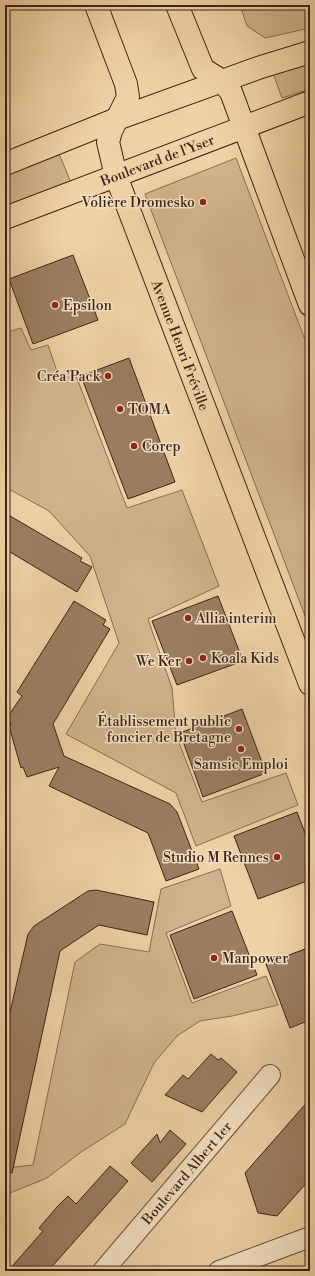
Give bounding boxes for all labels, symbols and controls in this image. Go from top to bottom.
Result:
street label: Boulevard de l'Yser [97,131,217,191]
place label: Volière Dromesko [81,194,195,212]
marker: Volière Dromesko [198,197,208,207]
street label: Avenue Henri Fréville [146,277,213,413]
place label: Epsilon [63,297,113,315]
marker: Epsilon [50,300,60,310]
place label: Créa’Pack [37,368,101,386]
marker: Créa’Pack [103,371,113,381]
place label: TOMA [128,401,171,419]
marker: TOMA [115,404,125,414]
place label: Corep [142,438,181,456]
marker: Corep [129,441,139,451]
place label: Allia interim [195,610,277,628]
marker: Allia interim [183,613,193,623]
place label: Koala Kids [211,650,279,668]
place label: We Ker [135,653,181,671]
marker: Koala Kids [198,653,208,663]
marker: We Ker [184,656,194,666]
place label: Établissement public foncier de Bretagne [98,711,231,747]
marker: Établissement public foncier de Bretagne [234,724,244,734]
marker: Samsic Emploi [236,744,246,754]
place label: Samsic Emploi [194,756,289,774]
place label: Studio M Rennes [163,849,269,867]
marker: Studio M Rennes [272,852,282,862]
place label: Manpower [222,950,288,968]
marker: Manpower [209,953,219,963]
street label: Boulevard Albert 1er [138,1118,236,1230]

